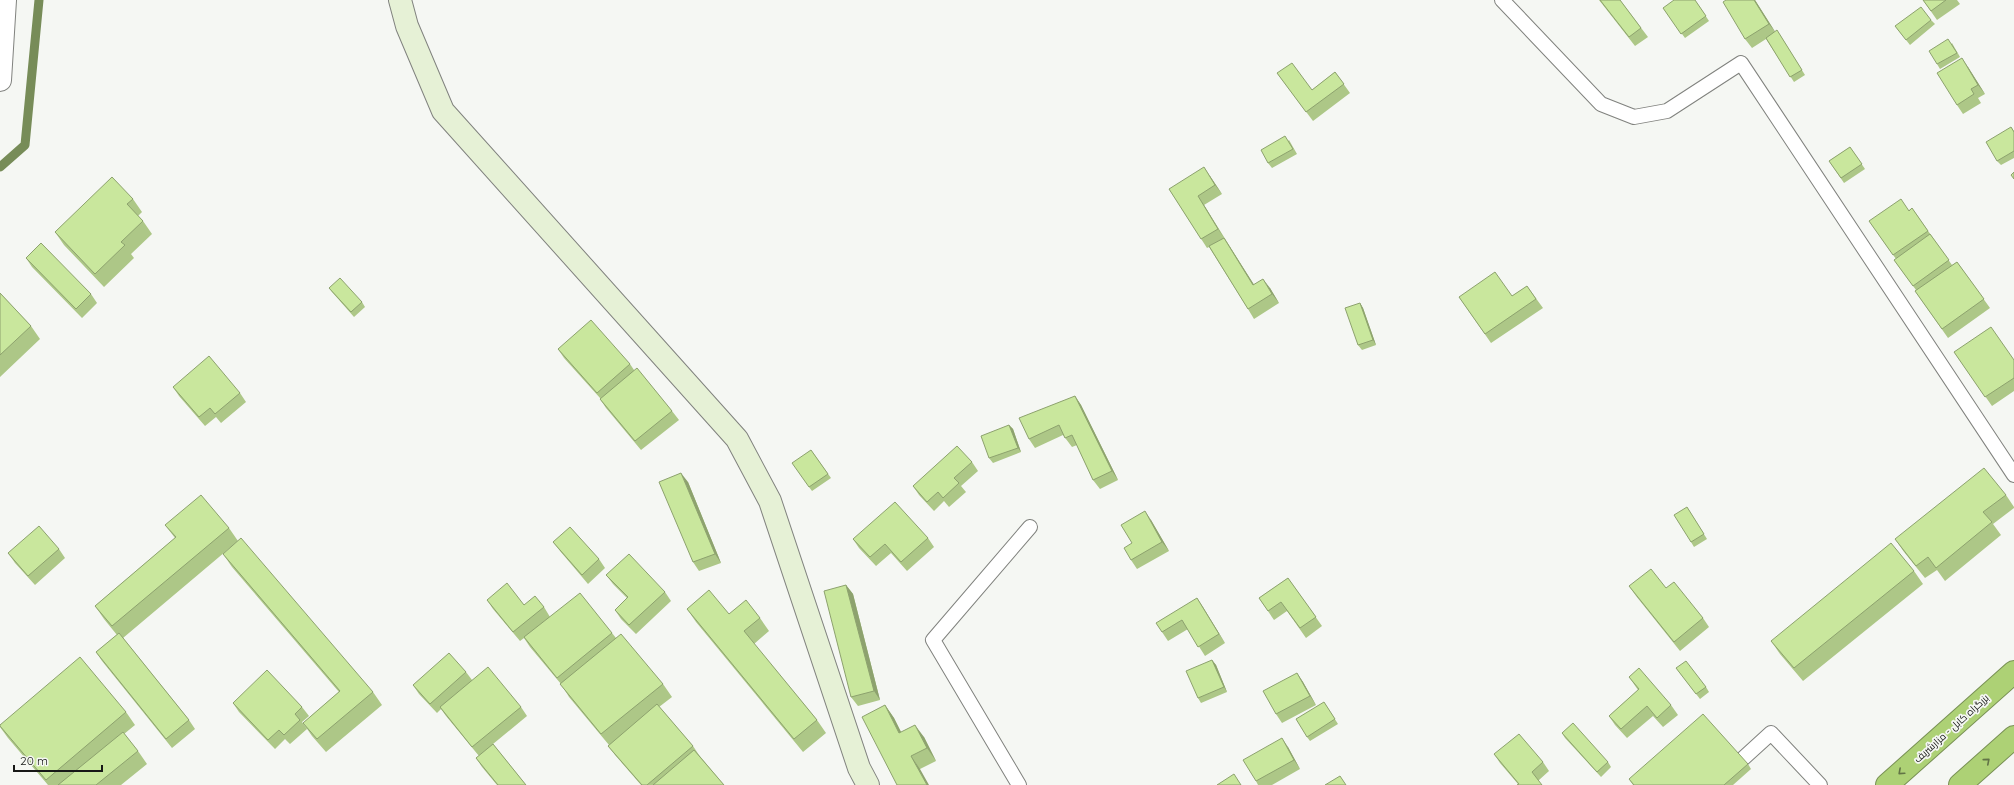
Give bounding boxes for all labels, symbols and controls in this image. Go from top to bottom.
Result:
street label: بزرگراه کابل - مزارشریف [1911,691,1992,766]
scale bar [14,747,102,773]
text: 20 m [20,753,48,768]
one-way arrow [1982,758,1990,766]
one-way arrow [1899,768,1906,775]

